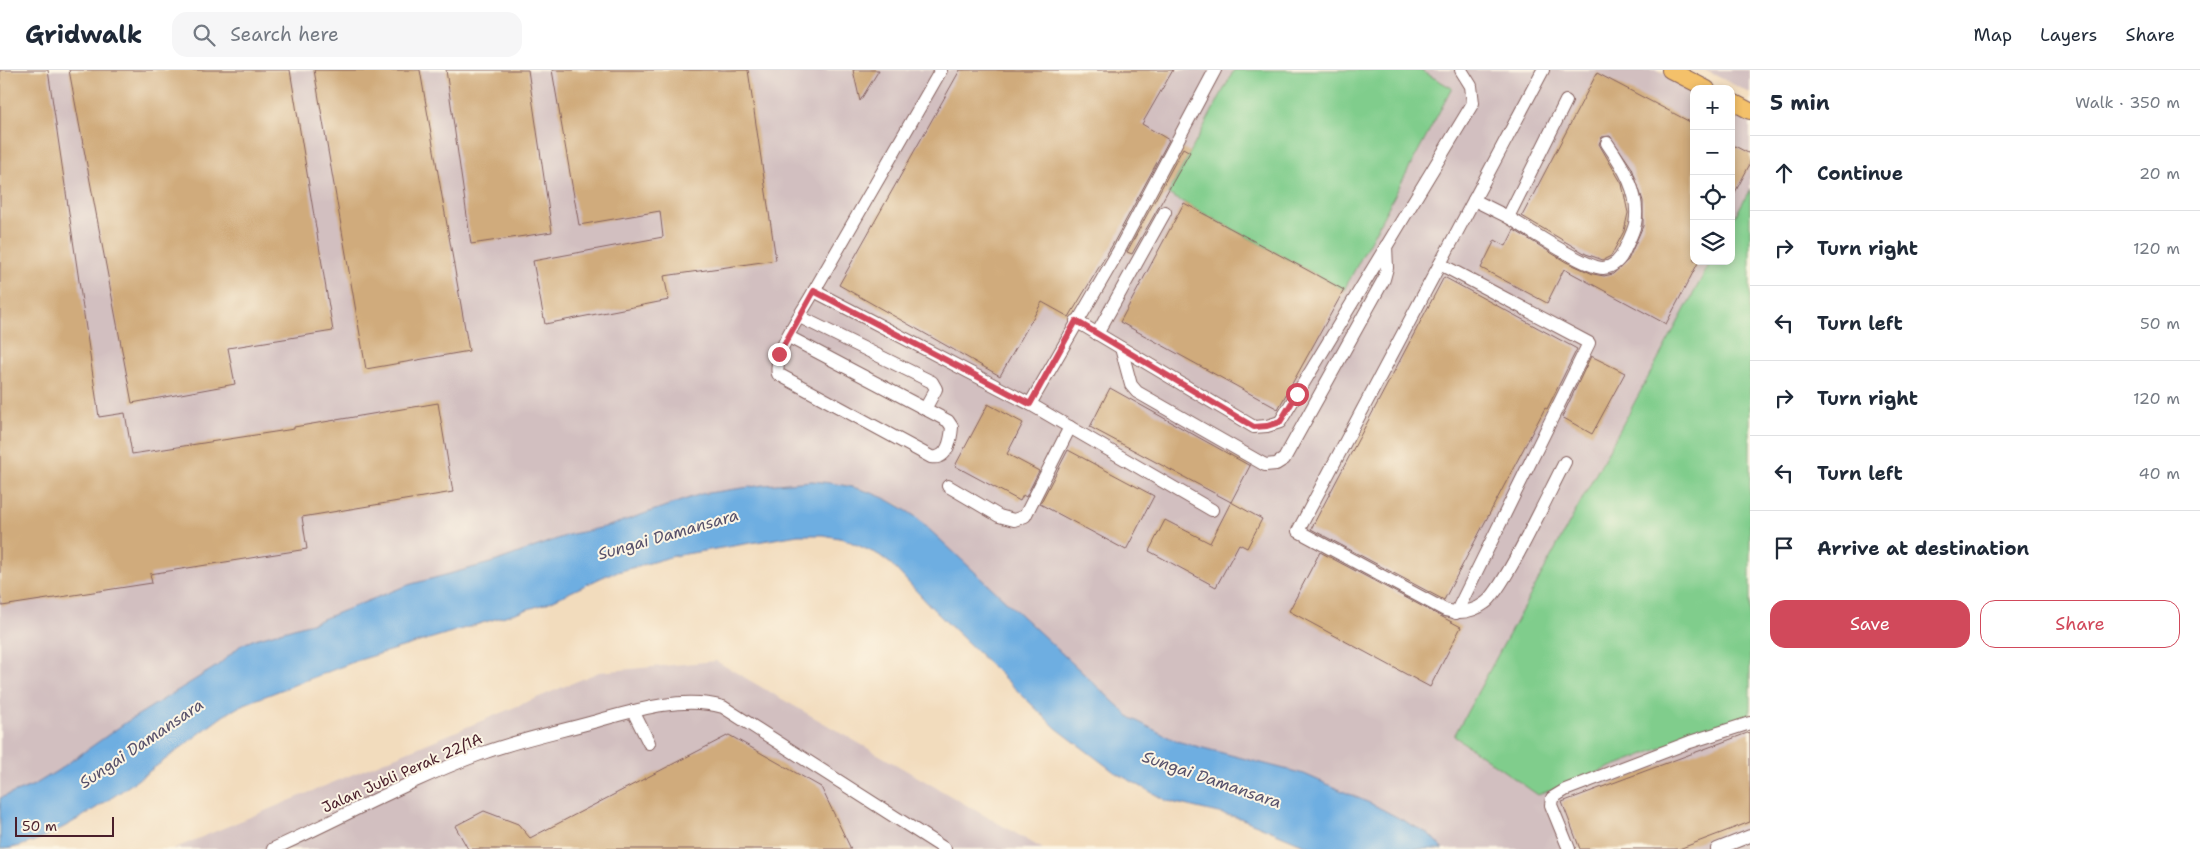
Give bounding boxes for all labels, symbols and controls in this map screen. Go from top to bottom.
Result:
search box [172,12,522,57]
text: Gridwalk [25,19,142,51]
icon: search [190,21,218,49]
text: Search here [230,22,339,47]
text: Map [1974,23,2012,47]
text: Layers [2040,23,2097,47]
text: Share [2125,23,2175,47]
map controls [1690,85,1735,265]
button: + [1690,85,1735,130]
text: 5 min [1770,89,1830,117]
text: Walk · 350 m [2075,92,2180,113]
button: − [1690,130,1735,175]
icon: ahead [1770,159,1798,187]
text: Continue [1817,161,1903,186]
text: 20 m [2139,163,2180,184]
button: locate [1690,175,1735,220]
button: layers [1690,220,1735,265]
icon: right [1770,234,1798,262]
text: Turn right [1817,236,1918,261]
text: 120 m [2133,238,2180,259]
icon: left [1770,309,1798,337]
text: Turn left [1817,311,1903,336]
text: 50 m [2140,313,2180,334]
route end [768,343,791,366]
route start [1286,383,1309,406]
icon: right [1770,384,1798,412]
text: Turn right [1817,386,1918,411]
text: 120 m [2133,388,2180,409]
icon: left [1770,459,1798,487]
text: Turn left [1817,461,1903,486]
text: 40 m [2138,463,2180,484]
water label: Sungai Damansara [595,504,741,565]
icon: arrive [1770,534,1798,562]
text: Arrive at destination [1817,536,2029,561]
button: Save [1770,600,1970,648]
button: Share [1980,600,2180,648]
water label: Sungai Damansara [75,694,208,793]
street label: Jalan Jubli Perak 22/1A [319,729,485,817]
water label: Sungai Damansara [1140,746,1284,813]
scale bar [15,814,114,837]
text: 50 m [22,817,57,835]

